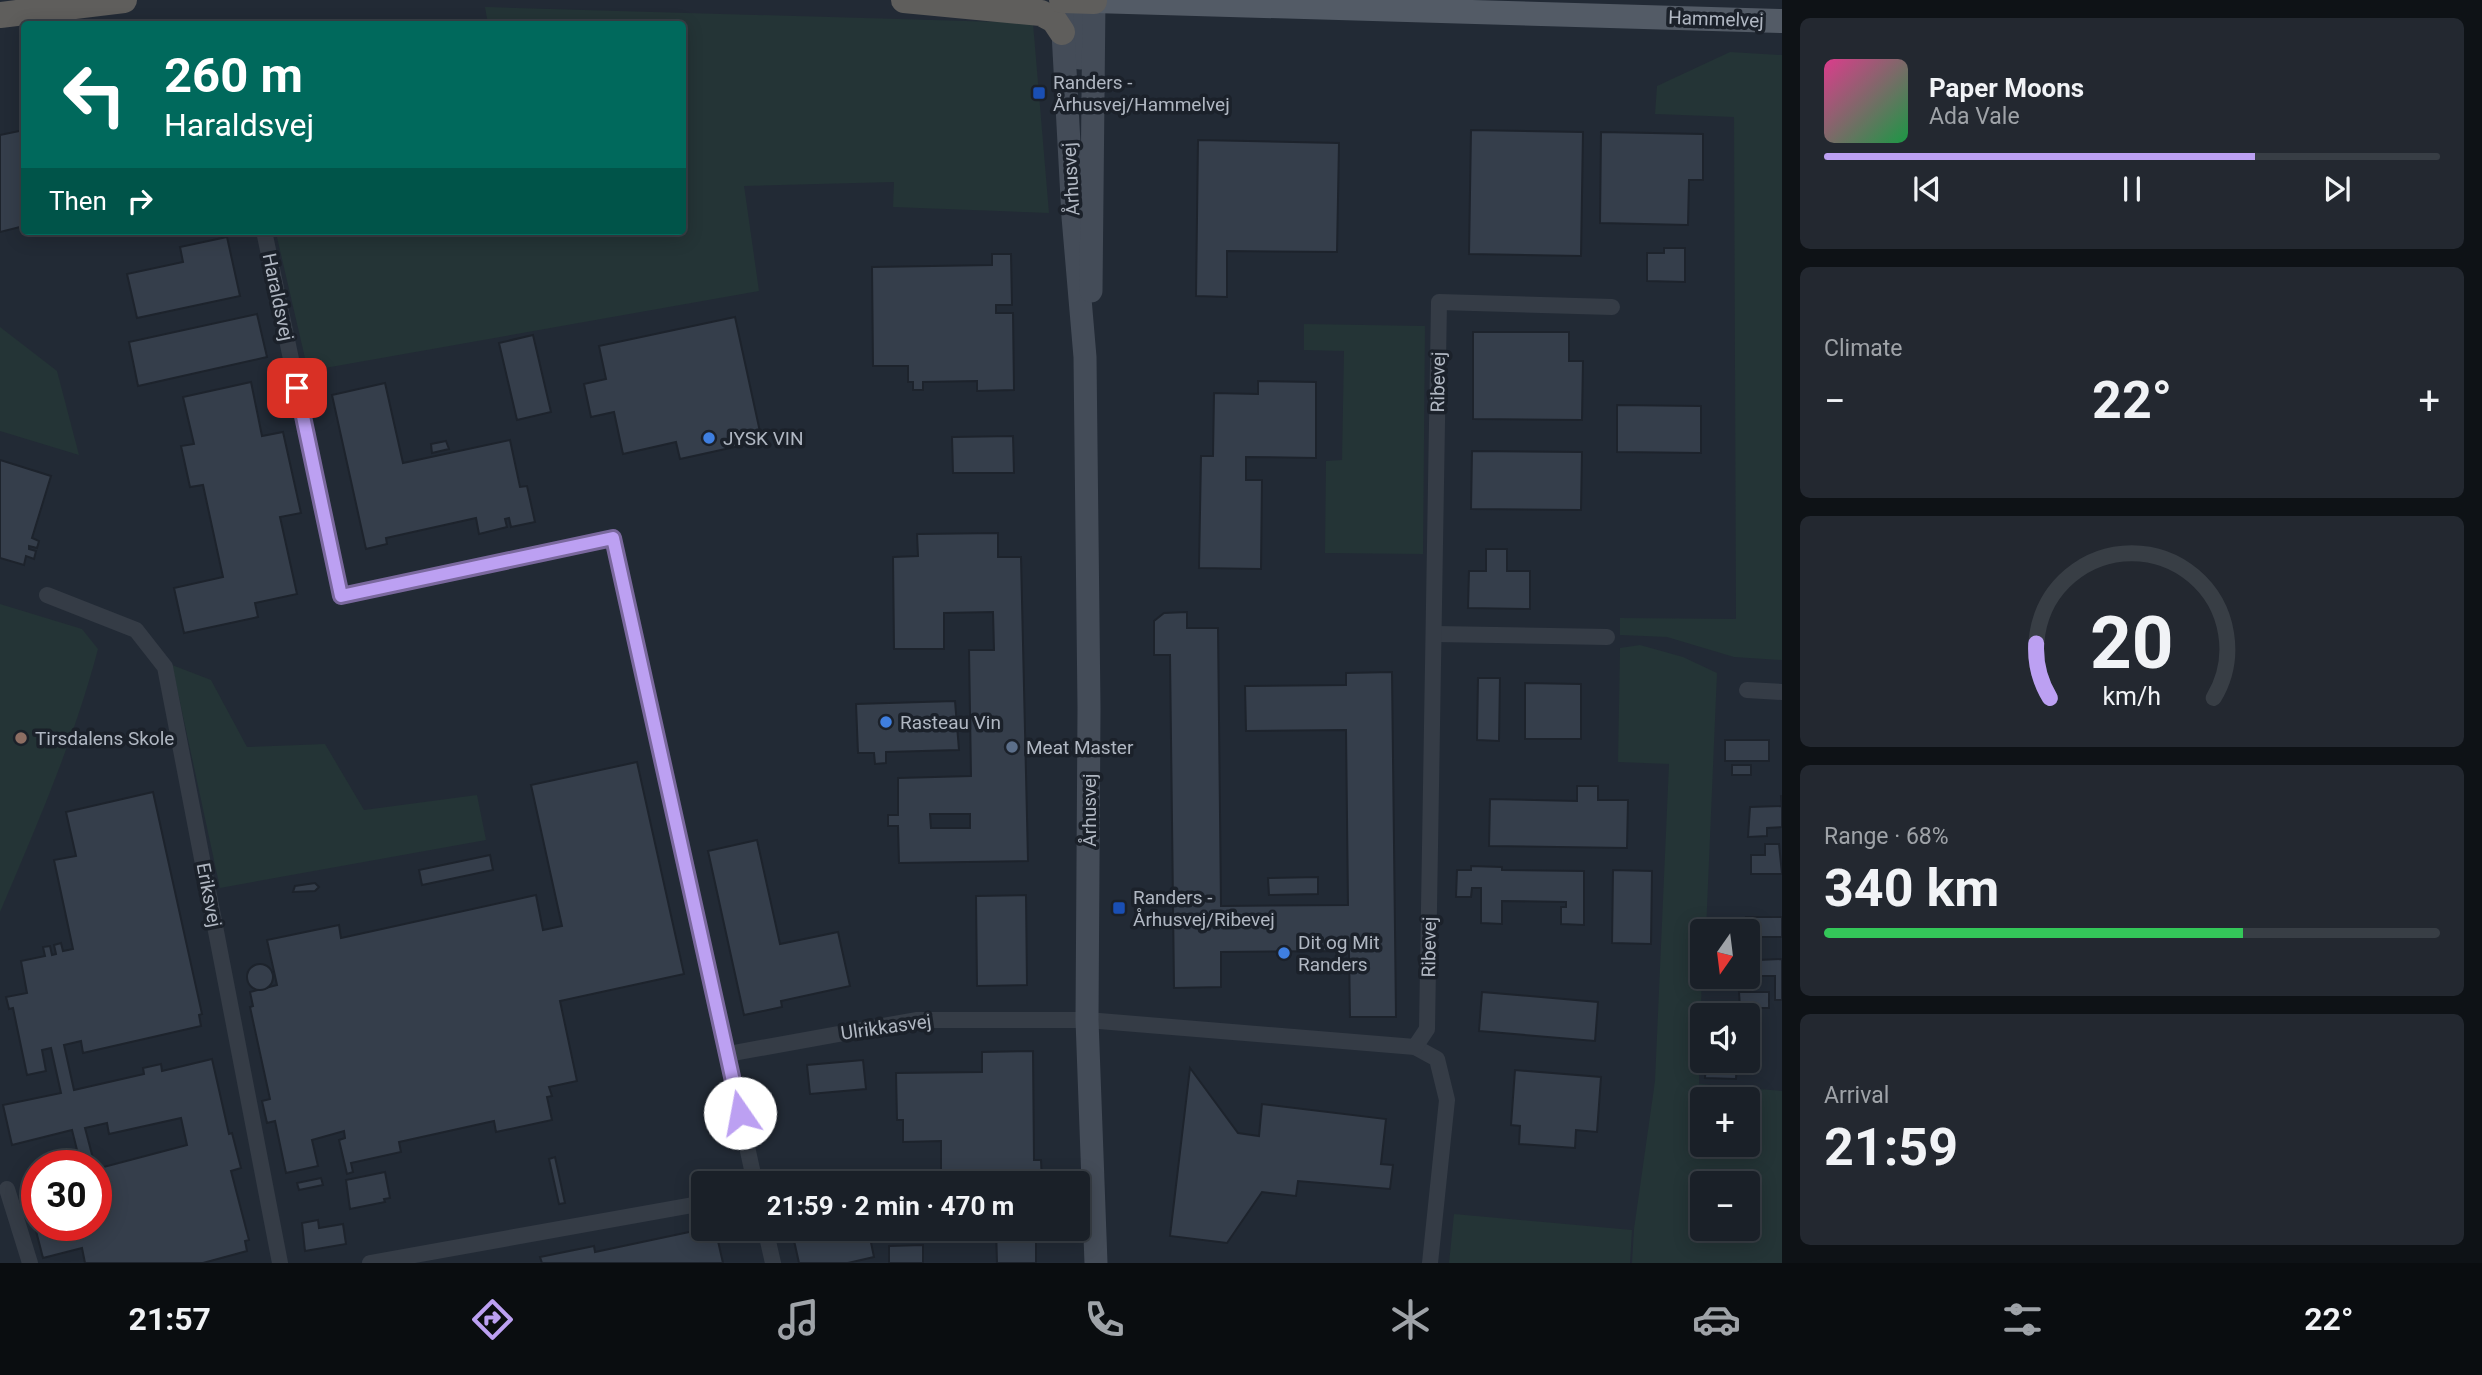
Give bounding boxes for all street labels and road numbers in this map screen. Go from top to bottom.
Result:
street label: Hammelvej [1668,6,1764,32]
street label: Århusvej [1058,142,1084,216]
street label: Haraldsvej [257,251,299,343]
street label: Ribevej [1426,351,1450,413]
street label: Århusvej [1078,773,1101,847]
street label: Eriksvej [192,861,226,929]
street label: Ribevej [1417,916,1441,978]
street label: Ulrikkasvej [839,1009,933,1045]

